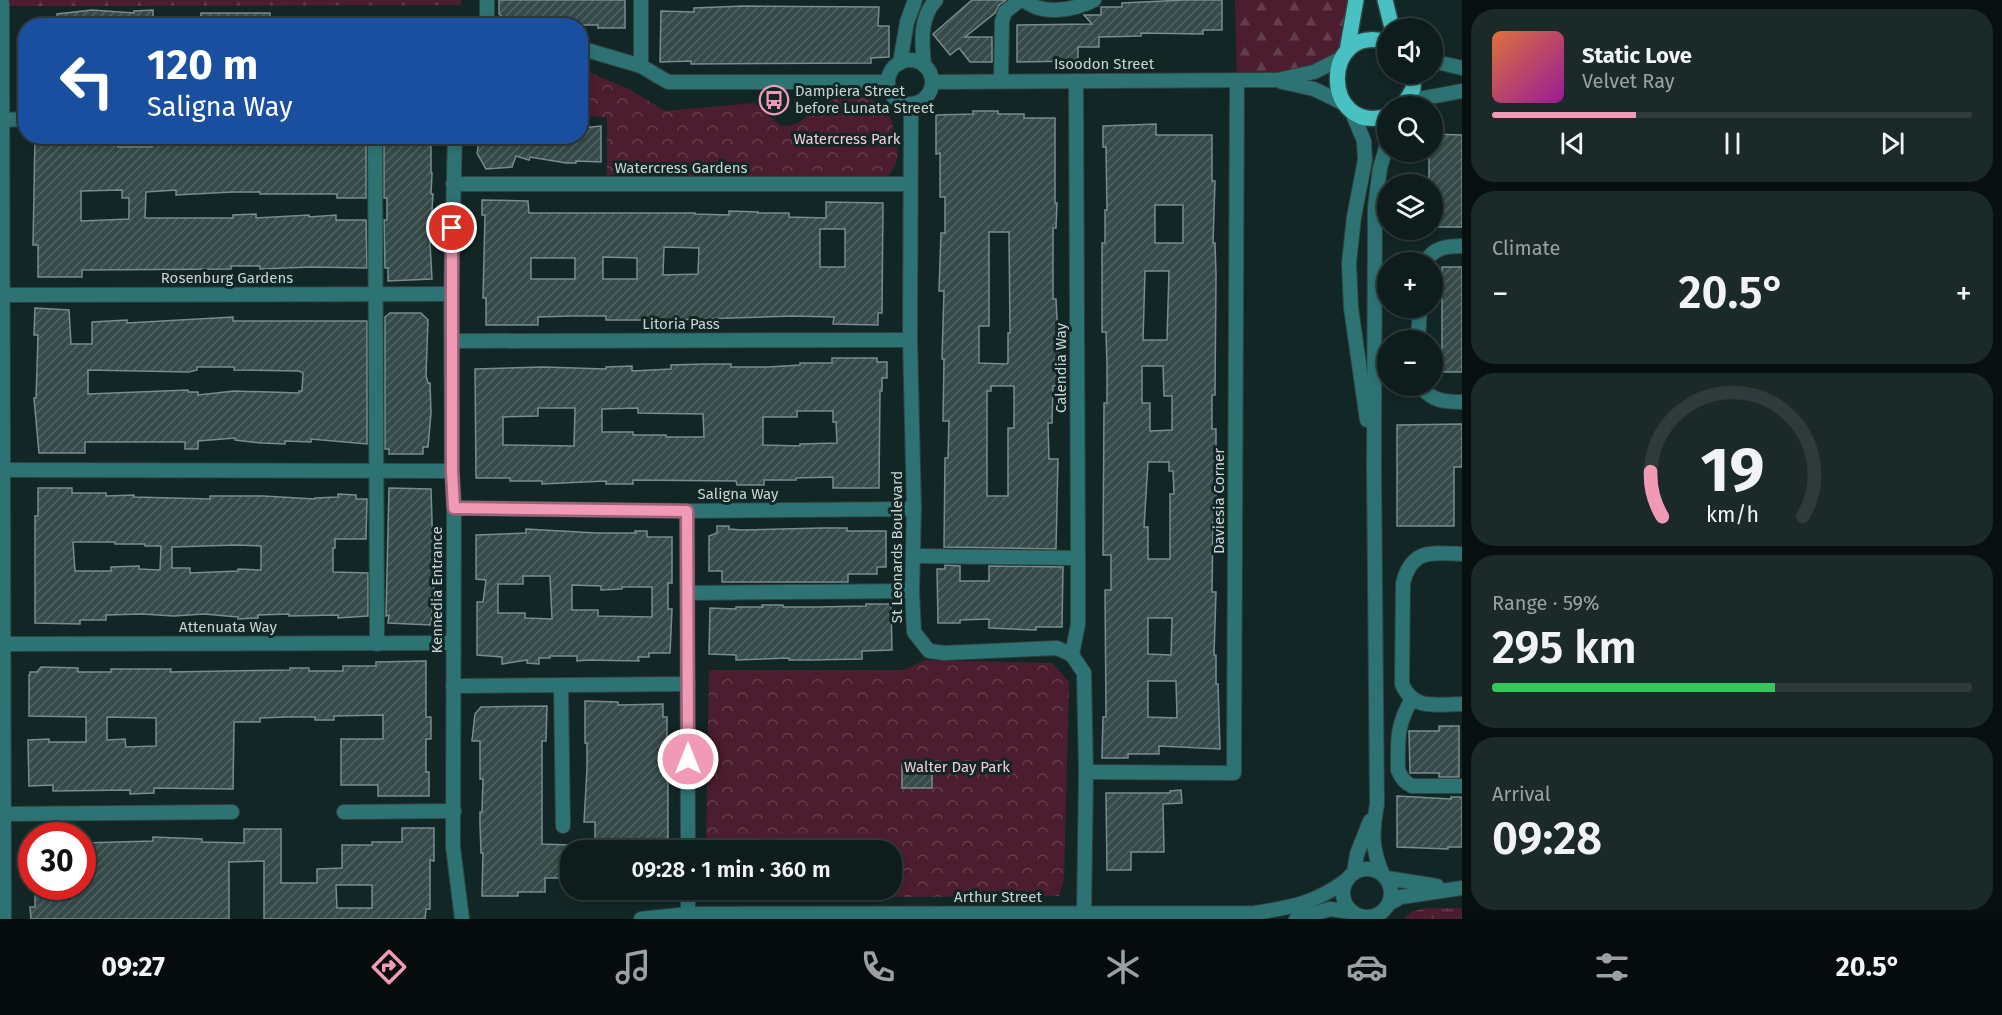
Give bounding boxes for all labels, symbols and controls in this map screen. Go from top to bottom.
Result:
map controls [1377,18,1443,396]
button: sound [1377,18,1443,84]
text: 120 m [147,40,258,90]
icon: left [48,42,126,120]
text: Static Love [1582,42,1692,69]
street label: Isoodon Street [1054,55,1155,73]
text: Velvet Ray [1582,69,1675,93]
place label: Dampiera Street before Lunata Street [795,82,935,117]
bus stop icon: Dampiera Street before Lunata Street [758,84,790,116]
text: Saligna Way [147,91,292,123]
button: search [1377,96,1443,162]
icon: previous [1556,127,1589,160]
icon: pause [1716,127,1749,160]
icon: next [1876,127,1909,160]
park label: Watercress Park [794,130,901,148]
street label: Watercress Gardens [614,159,748,177]
button: layers [1377,174,1443,240]
pin [426,202,477,253]
icon: arrive [435,211,468,244]
text: Climate [1492,236,1560,260]
button: + [1377,252,1443,318]
text: 20.5° [1678,266,1786,320]
street label: Rosenburg Gardens [161,269,293,287]
text: − [1492,274,1509,314]
text: + [1956,274,1972,314]
street label: Litoria Pass [642,315,720,333]
street label: Calendia Way [1052,322,1070,413]
button: − [1377,330,1443,396]
text: 19 [1700,433,1764,508]
street label: Daviesia Corner [1210,448,1228,554]
street label: St Leonards Boulevard [888,471,906,623]
street label: Saligna Way [698,485,779,503]
text: km/h [1705,502,1759,528]
street label: Kennedia Entrance [428,526,446,654]
text: Range · 59% [1492,591,1600,615]
street label: Attenuata Way [179,618,277,636]
text: 295 km [1492,621,1637,675]
position arrow [656,727,720,791]
park label: Walter Day Park [904,758,1010,776]
text: Arrival [1492,782,1551,806]
text: 09:28 [1492,812,1602,866]
speed limit sign: 30 [18,822,96,900]
text: 09:28 · 1 min · 360 m [631,856,831,883]
street label: Arthur Street [954,888,1042,906]
icon: directions [368,946,410,988]
icon: music [612,946,654,988]
icon: phone [857,946,899,988]
icon: climate [1102,946,1144,988]
icon: car [1346,946,1388,988]
icon: filters [1591,946,1633,988]
text: 09:27 [101,951,165,983]
text: 20.5° [1836,951,1901,983]

